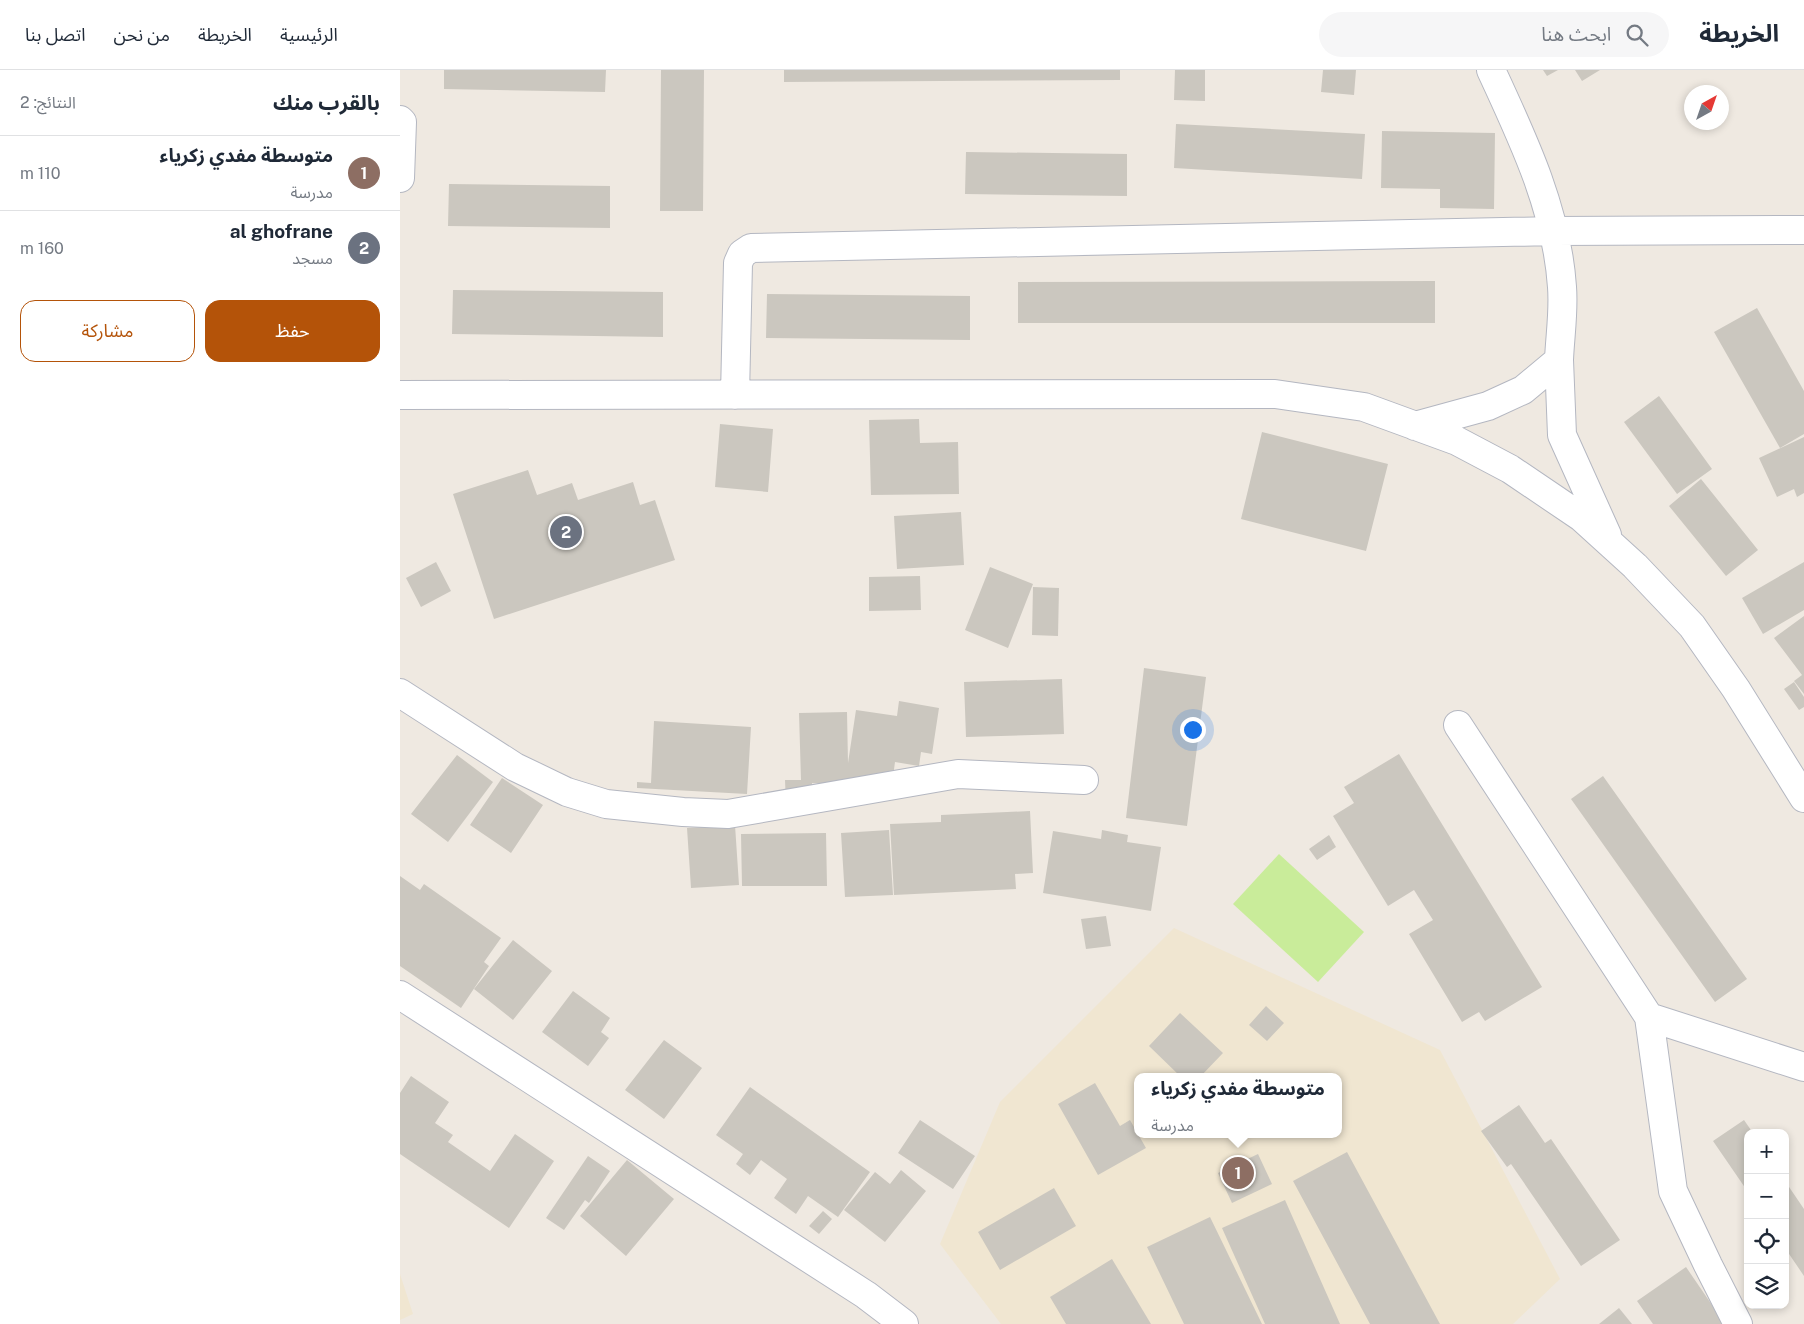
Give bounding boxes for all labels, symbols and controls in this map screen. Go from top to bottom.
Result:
search box [1319,12,1669,57]
text: الخريطة [1699,19,1779,47]
icon: search [1623,21,1651,49]
text: ابحث هنا [1541,23,1611,45]
text: اتصل بنا [25,24,86,45]
text: من نحن [114,24,170,45]
text: الخريطة [198,24,252,45]
text: الرئيسية [280,24,338,45]
north arrow [1684,85,1729,130]
text: بالقرب منك [273,90,380,115]
text: النتائج: 2 [20,93,76,112]
text: متوسطة مفدي زكرياء [160,144,333,166]
text: 110 m [20,164,61,183]
text: 1 [361,164,367,183]
text: مدرسة [290,183,333,202]
text: al ghofrane [230,220,333,242]
text: 160 m [20,239,64,258]
text: 2 [359,239,369,258]
text: مسجد [292,249,333,268]
button: مشاركة [20,300,195,362]
button: حفظ [205,300,380,362]
pin: 2 [550,513,582,551]
your location [1180,717,1206,743]
popup [1134,1073,1342,1138]
text: متوسطة مفدي زكرياء [1151,1077,1325,1099]
text: مدرسة [1151,1116,1194,1135]
map controls [1744,1129,1789,1309]
button: + [1744,1129,1789,1174]
pin: 1 [1222,1154,1254,1192]
button: − [1744,1174,1789,1219]
button: locate [1744,1219,1789,1264]
button: layers [1744,1264,1789,1309]

